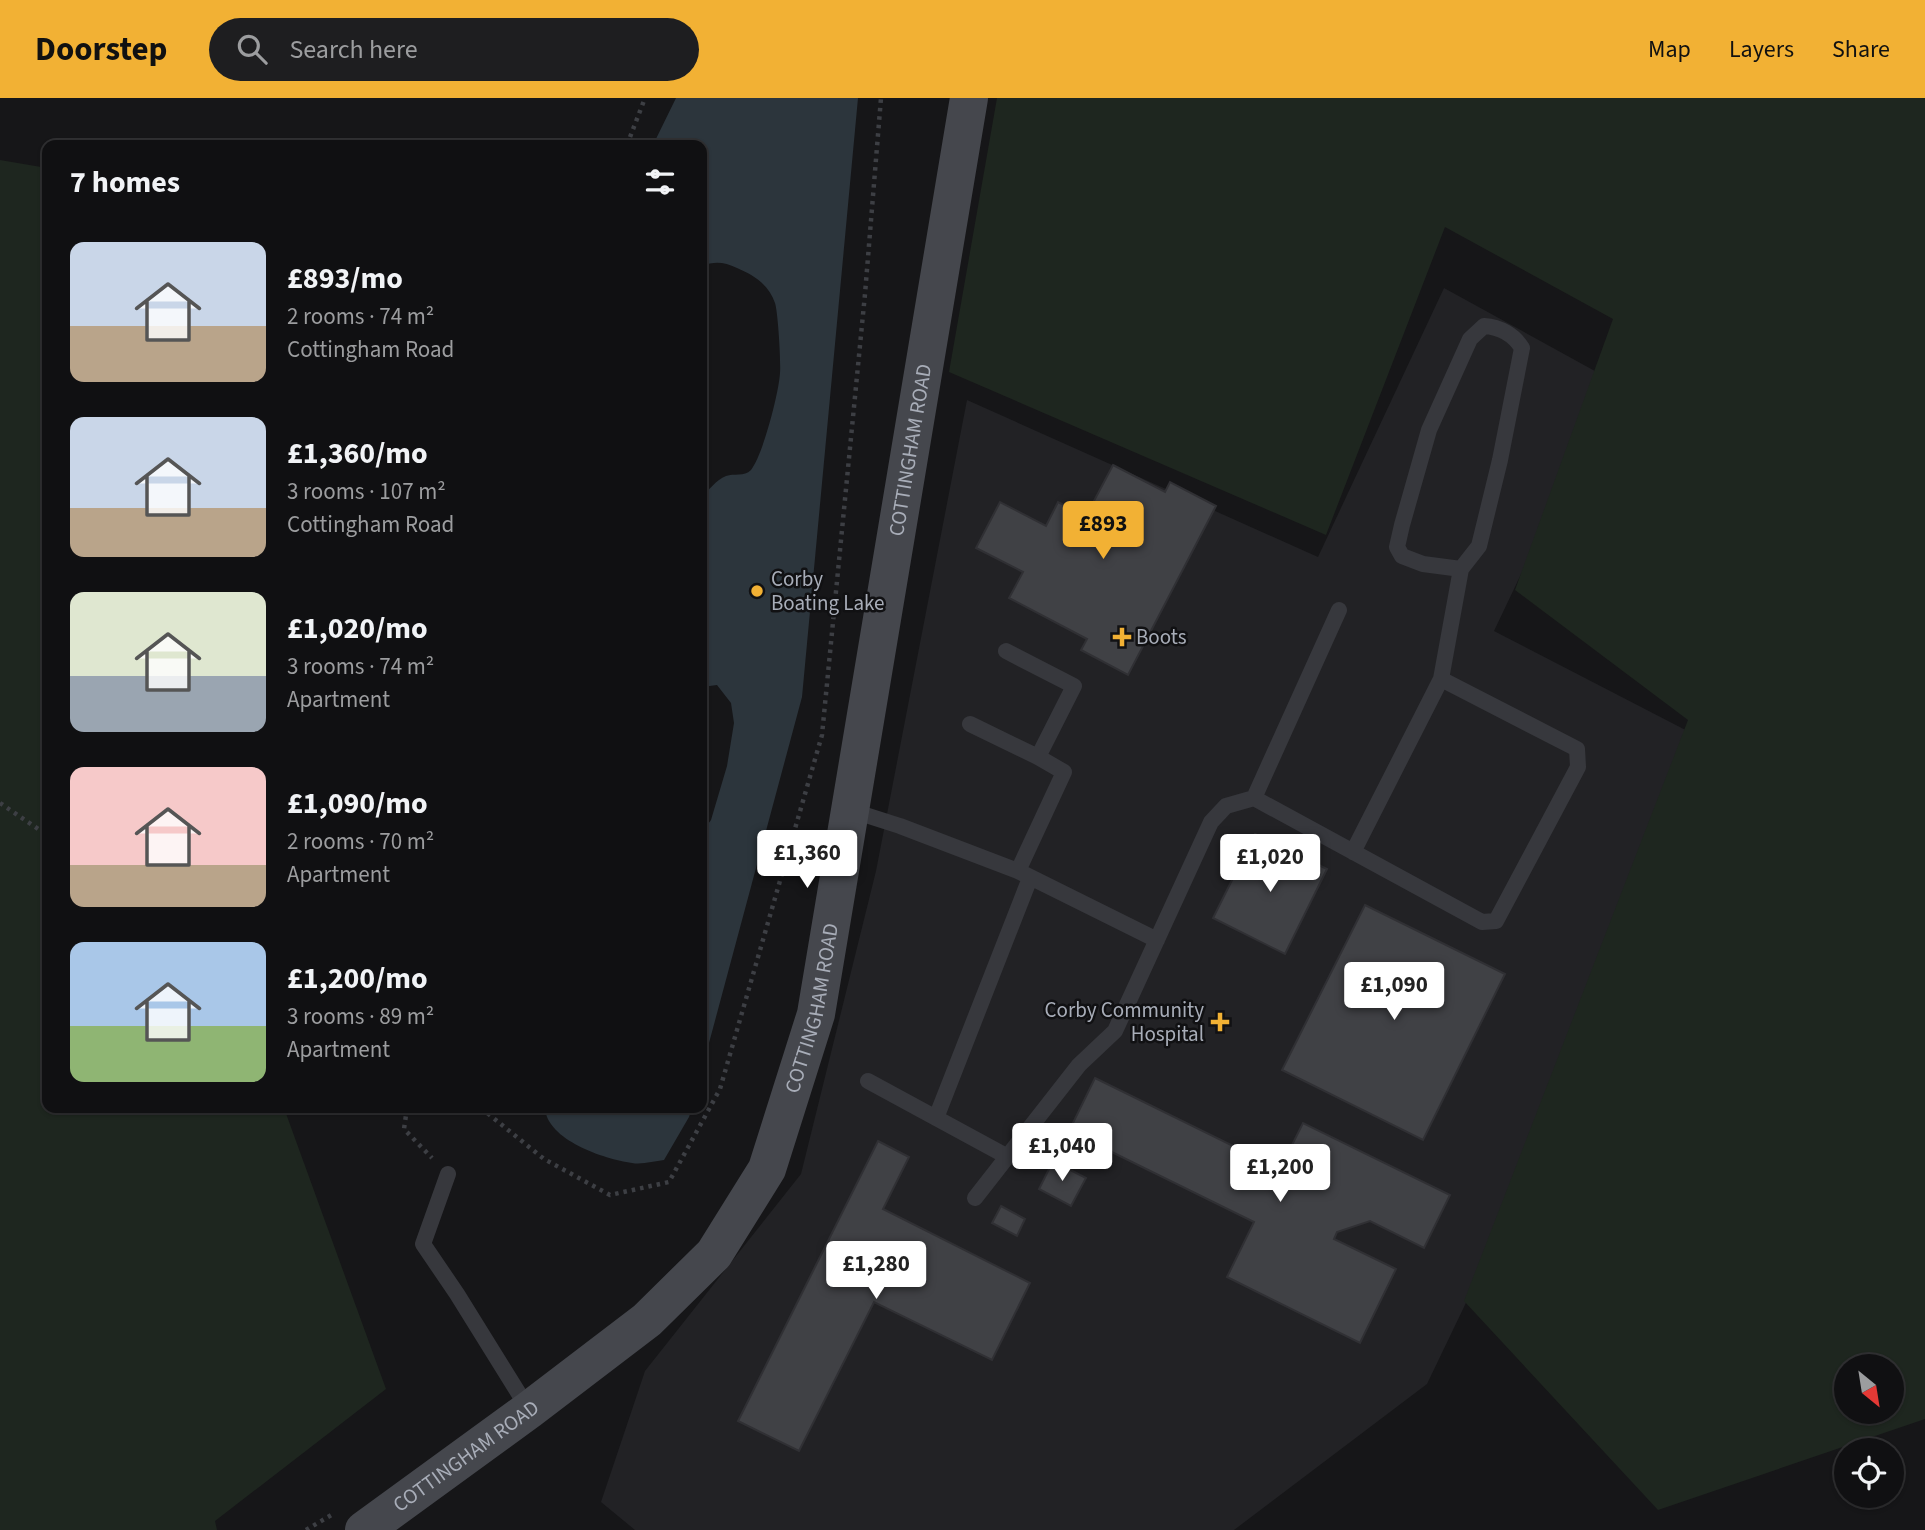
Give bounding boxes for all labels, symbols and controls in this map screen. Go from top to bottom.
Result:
search box [209,18,699,81]
text: Doorstep [35,26,167,73]
icon: search [233,30,271,68]
text: Search here [289,31,418,68]
text: Map [1648,32,1691,67]
text: Layers [1729,32,1794,67]
text: Share [1832,32,1890,67]
text: 7 homes [70,161,180,204]
icon: filters [641,163,679,201]
text: £893/mo [287,257,403,300]
icon: home [126,270,210,354]
text: 2 rooms · 74 m² [287,300,434,333]
text: Cottingham Road [287,333,454,366]
street label: COTTINGHAM ROAD [881,362,939,538]
text: £1,360/mo [287,432,428,475]
icon: home [126,445,210,529]
text: 3 rooms · 107 m² [287,475,446,508]
pin: £893 [1062,502,1144,561]
text: £893 [1079,507,1127,540]
text: Cottingham Road [287,508,454,541]
place label: Corby Boating Lake [771,564,885,618]
marker: Corby Boating Lake [749,583,765,599]
text: £1,020/mo [287,607,428,650]
icon: home [126,620,210,704]
place label: Boots [1136,622,1187,652]
marker: Boots [1114,629,1130,645]
text: 3 rooms · 74 m² [287,650,434,683]
text: Apartment [287,683,390,716]
text: £1,090/mo [287,782,428,825]
icon: home [126,795,210,879]
text: 2 rooms · 70 m² [287,825,434,858]
pin: £1,360 [750,830,864,890]
pin: £1,020 [1213,834,1327,894]
text: £1,360 [773,836,841,869]
text: £1,020 [1236,840,1304,873]
text: Apartment [287,858,390,891]
street label: COTTINGHAM ROAD [777,921,846,1097]
text: £1,200/mo [287,957,428,1000]
pin: £1,090 [1337,962,1451,1022]
text: £1,090 [1360,968,1428,1001]
icon: home [126,970,210,1054]
place label: Corby Community Hospital [1045,995,1204,1049]
text: 3 rooms · 89 m² [287,1000,434,1033]
marker: Corby Community Hospital [1210,1012,1230,1032]
text: Apartment [287,1033,390,1066]
pin: £1,040 [1005,1124,1119,1183]
text: £1,040 [1028,1129,1096,1162]
pin: £1,200 [1223,1144,1337,1204]
text: £1,200 [1246,1150,1314,1183]
pin: £1,280 [819,1242,933,1301]
text: £1,280 [842,1247,910,1280]
north arrow [1834,1354,1904,1424]
map controls [1834,1354,1904,1508]
street label: COTTINGHAM ROAD [387,1393,545,1519]
button: locate [1834,1438,1904,1508]

